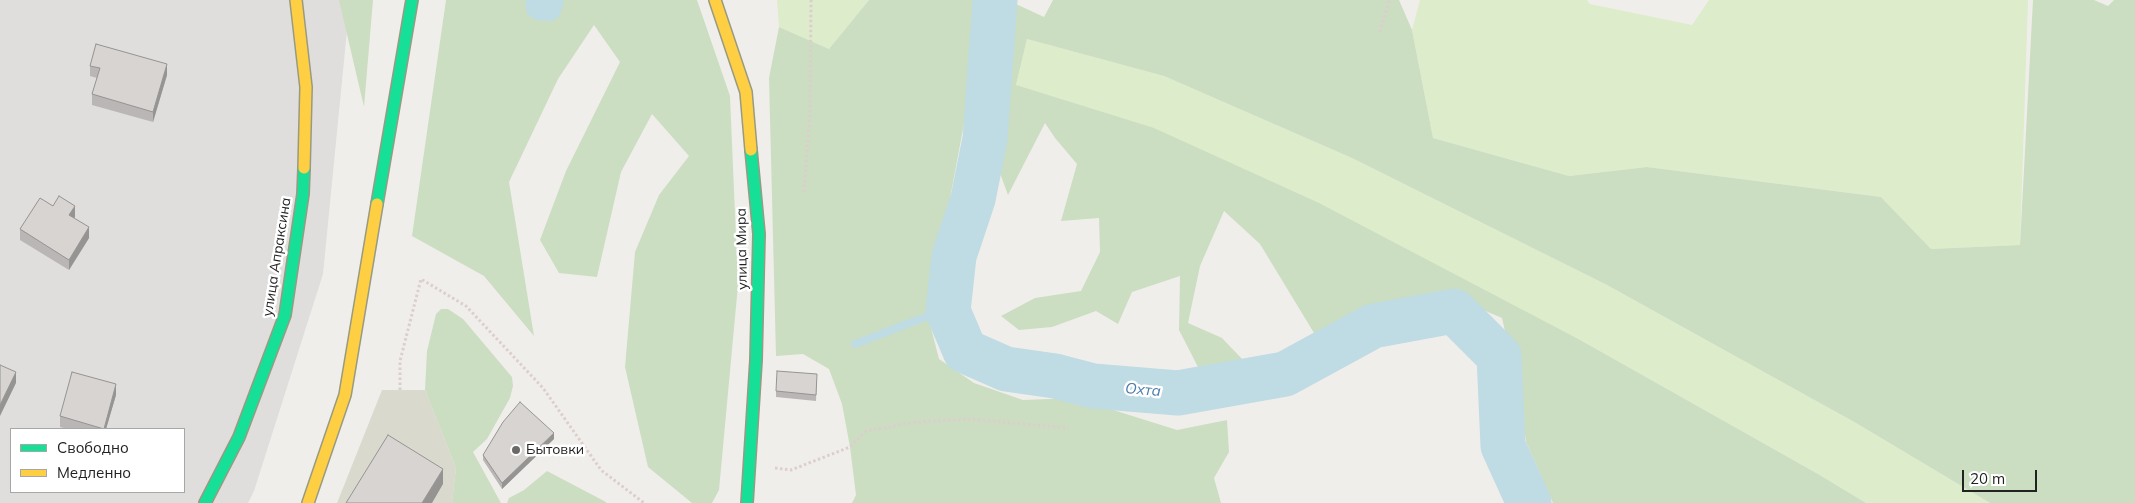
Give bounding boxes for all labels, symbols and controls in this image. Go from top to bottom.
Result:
street label: улица Апраксина [259,196,295,318]
street label: улица Мира [733,208,751,290]
water label: Охта [1124,379,1162,401]
legend [10,428,185,493]
text: Свободно [57,438,129,457]
place label: Бытовки [526,442,584,458]
marker: Бытовки [510,444,522,456]
scale bar [1965,460,2040,492]
text: Медленно [57,463,131,482]
text: 20 m [1970,469,2005,488]

